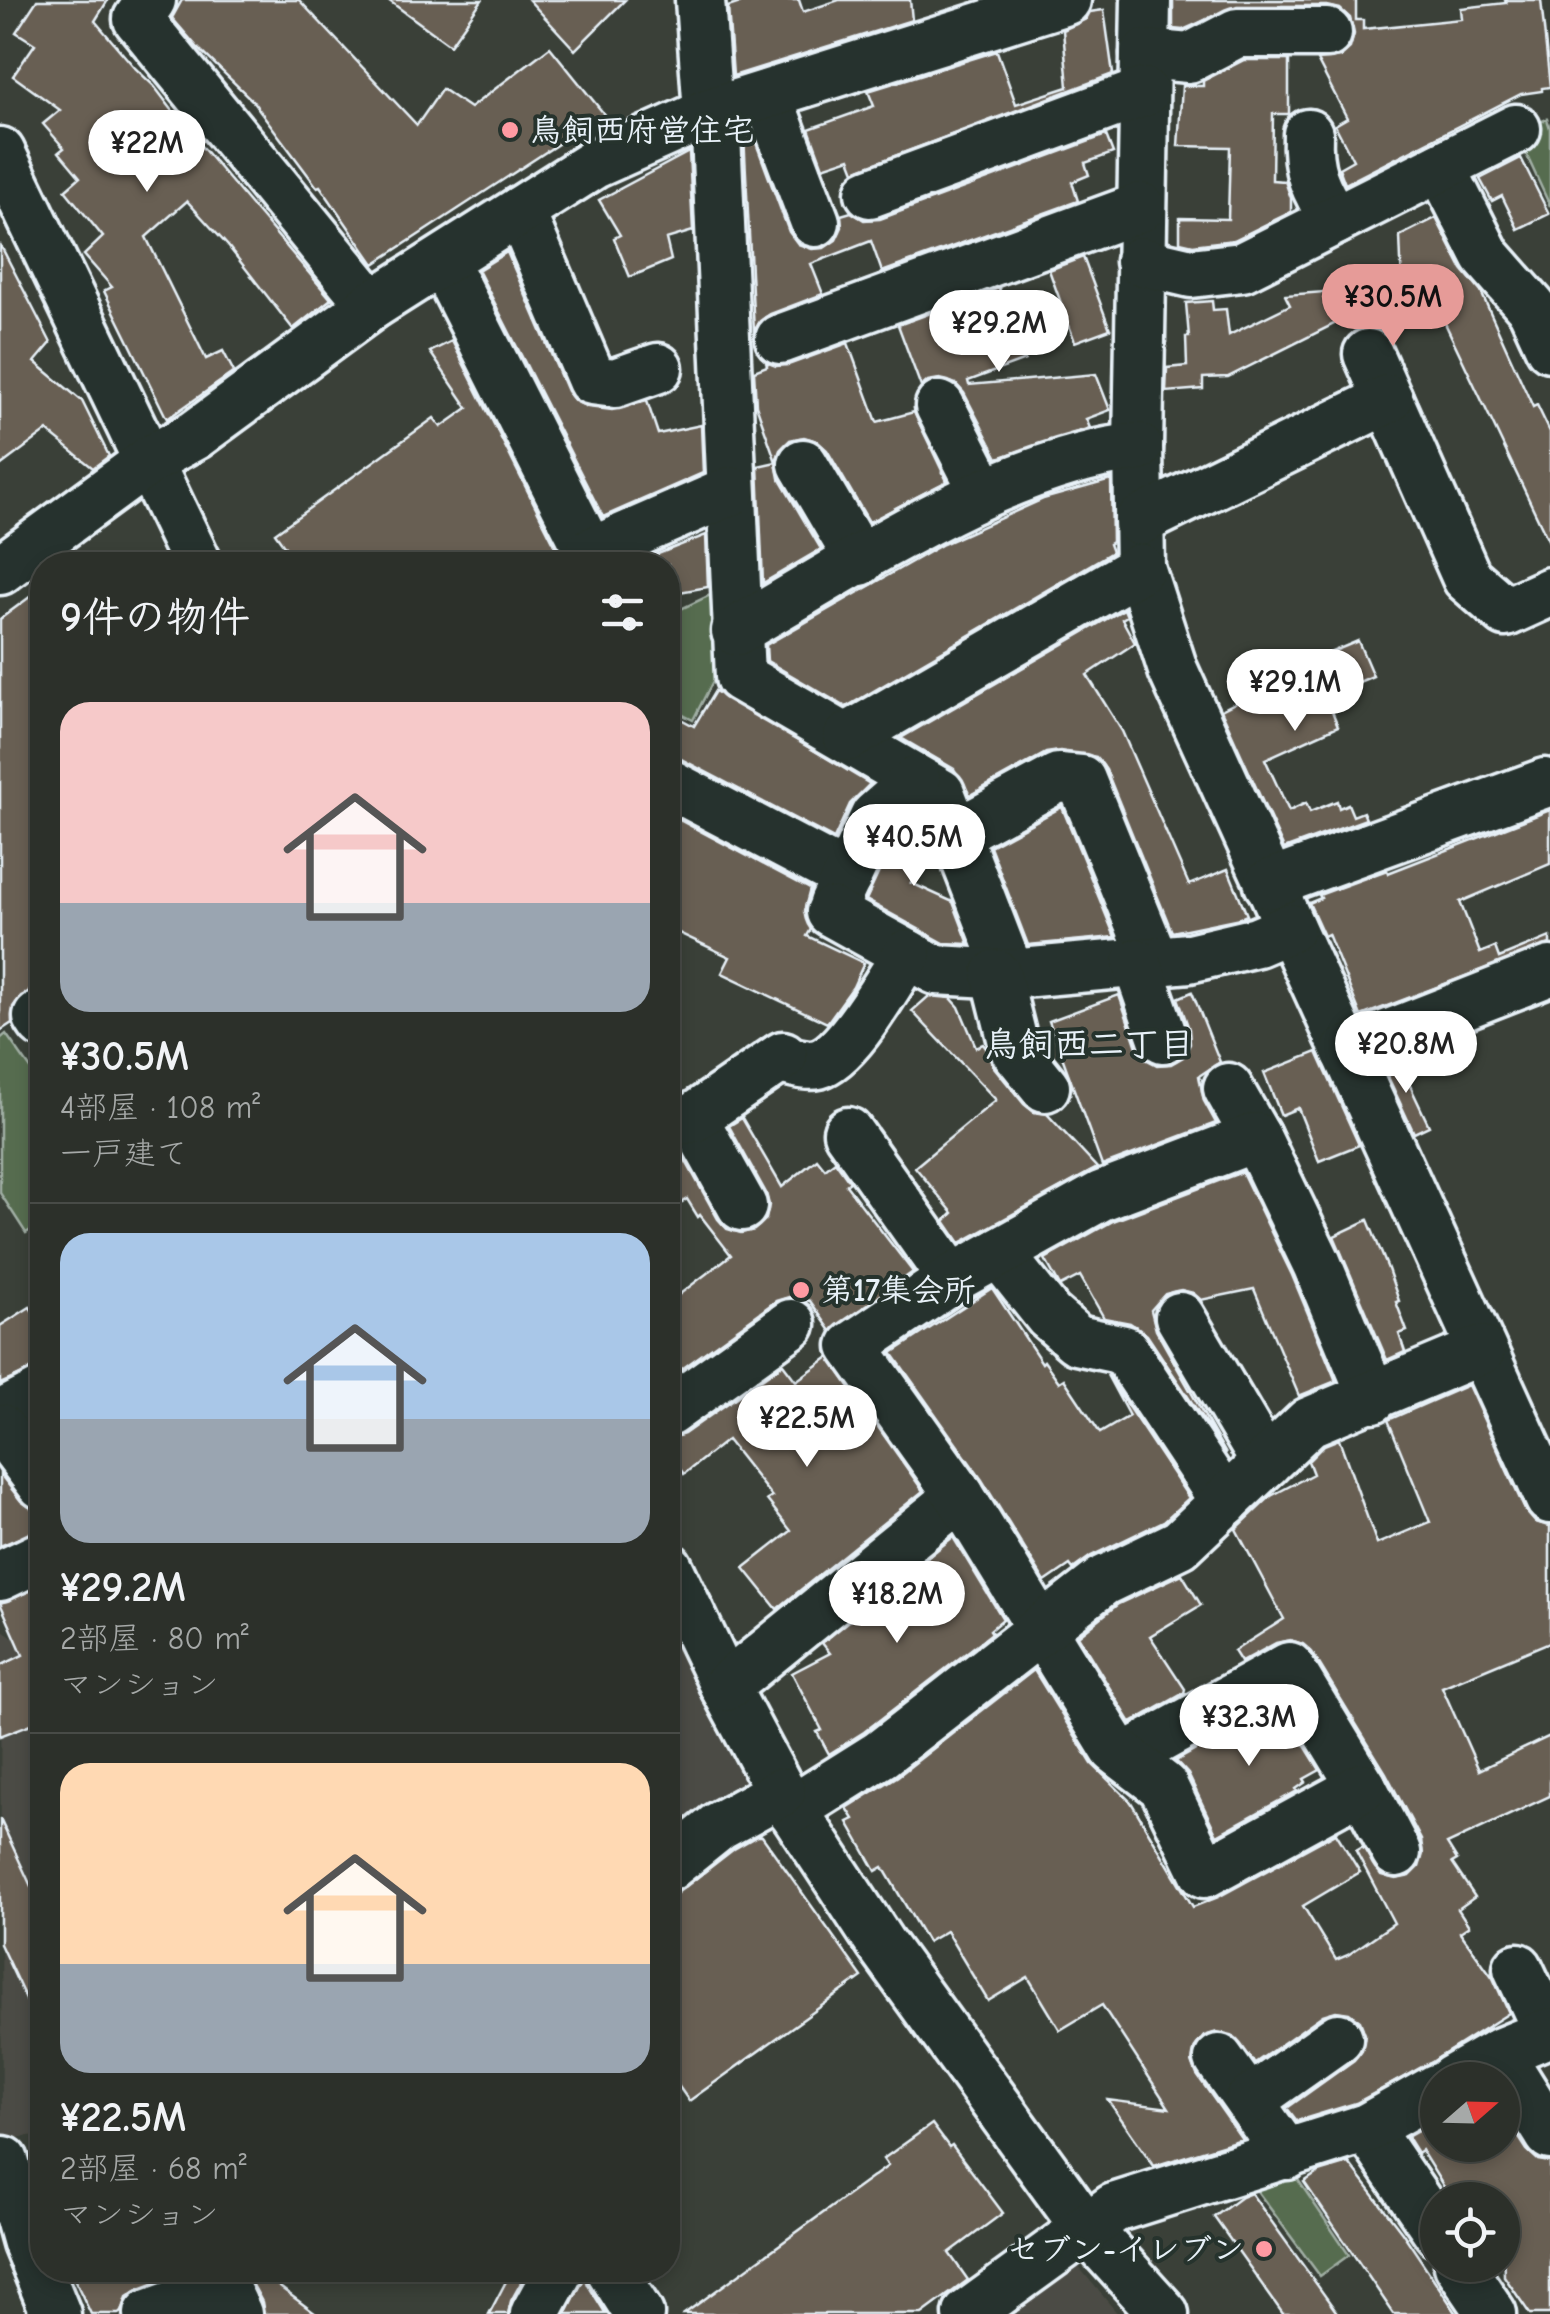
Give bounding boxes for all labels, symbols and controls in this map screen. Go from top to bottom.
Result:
pin: ¥22M [88,110,206,195]
place label: 鳥飼西府営住宅 [530,112,754,149]
marker: 鳥飼西府営住宅 [499,119,521,141]
text: ¥22M [110,124,184,161]
pin: ¥30.5M [1312,264,1474,349]
text: ¥30.5M [1344,278,1442,315]
pin: ¥29.2M [918,290,1080,375]
text: ¥29.2M [951,304,1047,341]
icon: filters [595,585,650,640]
text: 9件の物件 [60,593,250,642]
pin: ¥29.1M [1214,649,1376,734]
text: ¥29.1M [1249,663,1341,700]
icon: home [265,767,445,947]
pin: ¥40.5M [833,804,995,889]
text: ¥40.5M [865,818,963,855]
pin: ¥20.8M [1325,1011,1487,1096]
district label: 鳥飼西二丁目 [984,1024,1194,1065]
text: ¥20.8M [1357,1025,1455,1062]
text: ¥30.5M [60,1032,189,1081]
text: 4部屋 · 108 m² [60,1089,260,1126]
text: 一戸建て [60,1135,188,1172]
place label: 第17集会所 [821,1272,976,1309]
marker: 第17集会所 [790,1279,812,1301]
icon: home [265,1298,445,1478]
pin: ¥22.5M [726,1385,888,1470]
text: ¥22.5M [759,1399,855,1436]
pin: ¥18.2M [816,1561,978,1646]
text: ¥29.2M [60,1563,186,1612]
text: ¥18.2M [851,1575,943,1612]
text: 2部屋 · 80 m² [60,1620,249,1657]
text: マンション [60,1666,219,1703]
pin: ¥32.3M [1168,1684,1330,1769]
text: ¥32.3M [1202,1698,1296,1735]
icon: home [265,1828,445,2008]
north arrow [1420,2062,1520,2162]
map controls [1420,2062,1520,2282]
text: ¥22.5M [60,2093,186,2142]
text: 2部屋 · 68 m² [60,2150,247,2187]
button: locate [1420,2182,1520,2282]
text: マンション [60,2196,219,2233]
place label: セブン-イレブン [1007,2231,1244,2268]
marker: セブン-イレブン [1253,2238,1275,2260]

